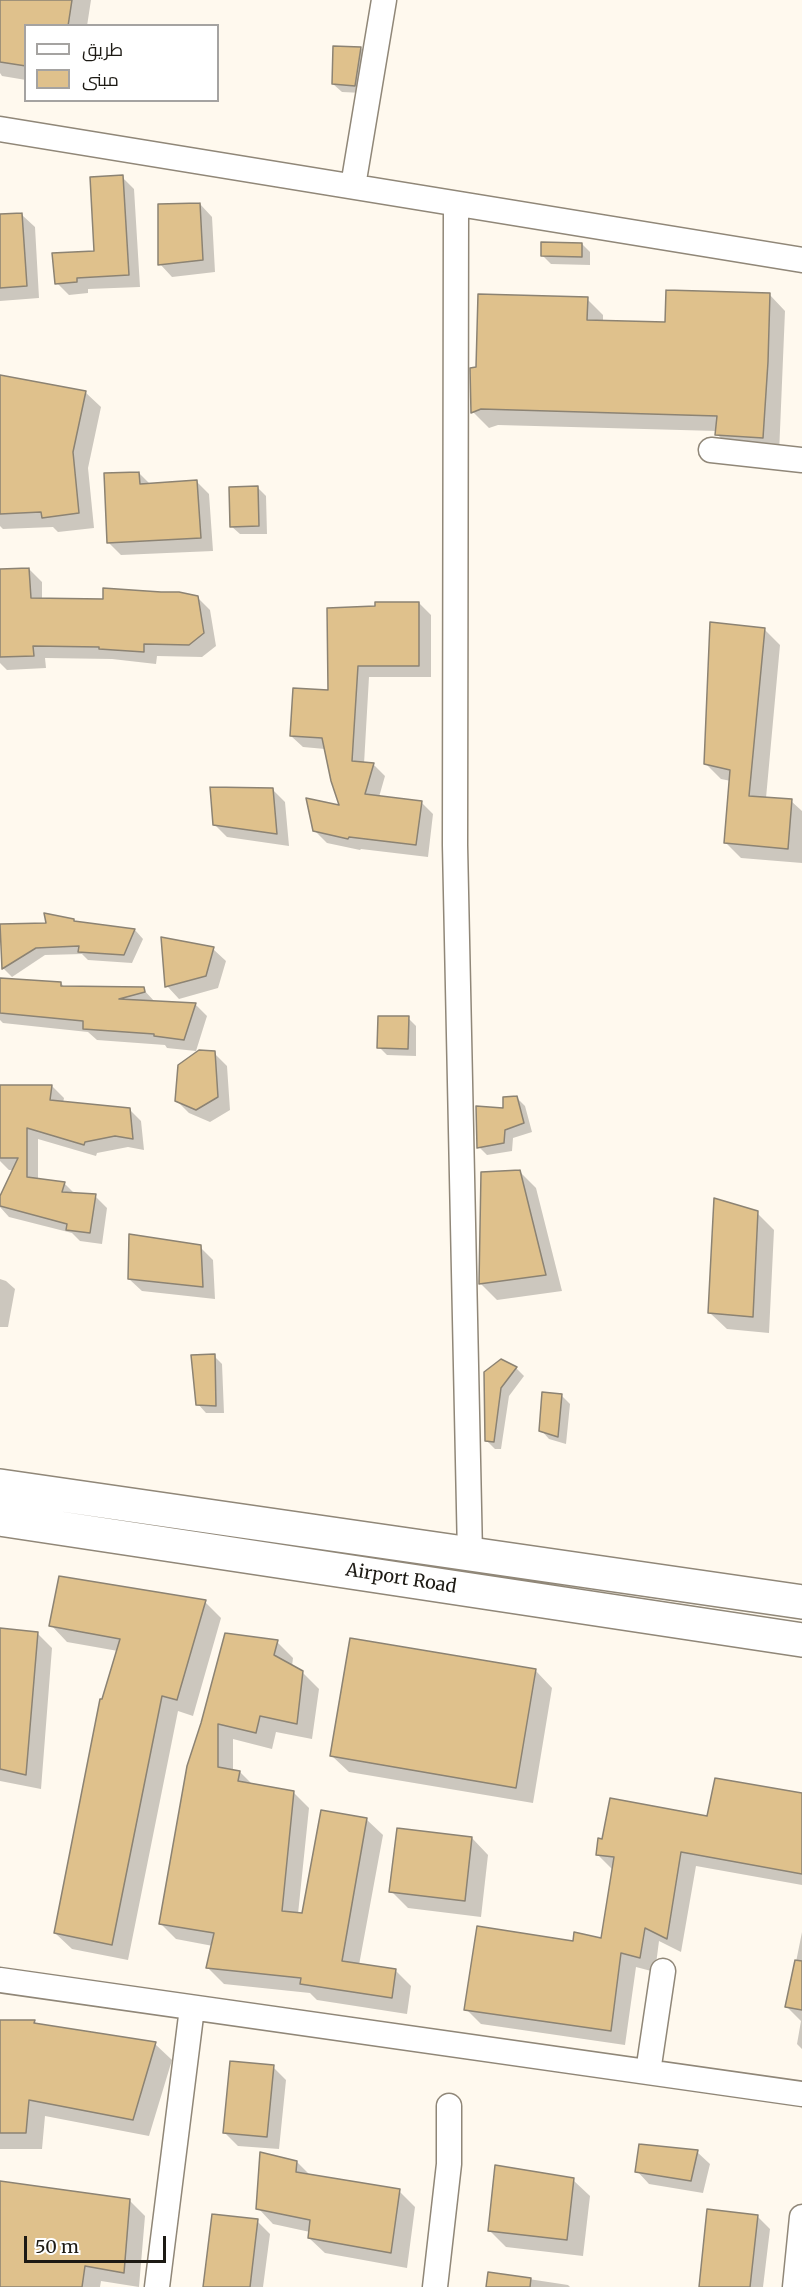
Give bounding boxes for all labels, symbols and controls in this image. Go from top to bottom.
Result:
legend [24,24,219,102]
text: طريق [82,38,123,61]
text: مبنى [82,68,119,91]
street label: Airport Road [344,1560,458,1598]
scale bar [27,2224,170,2262]
text: 50 m [35,2235,79,2258]

